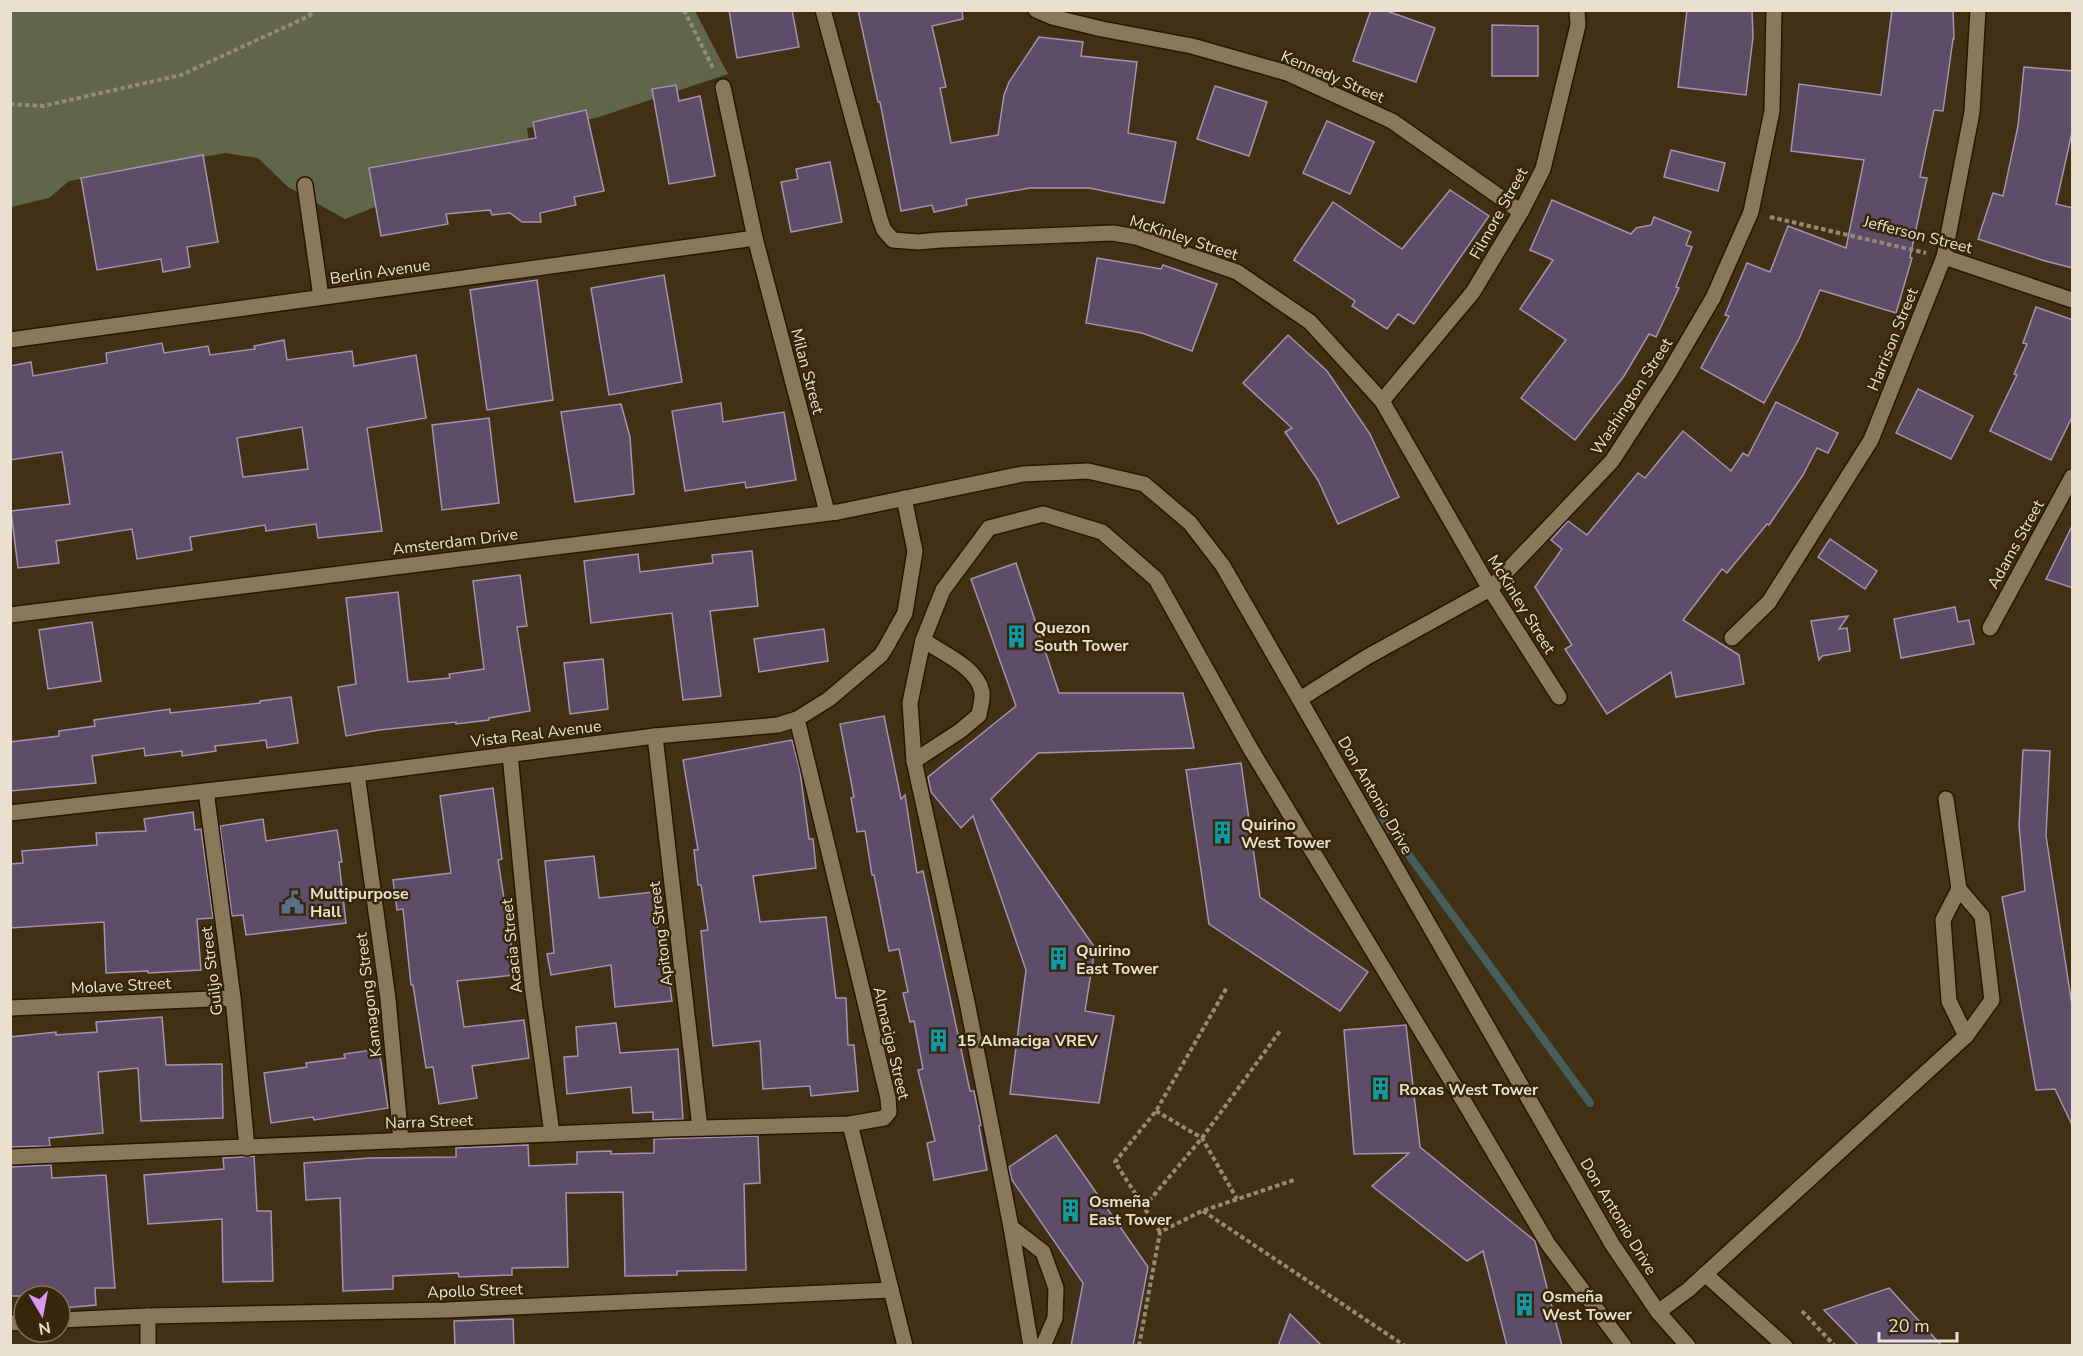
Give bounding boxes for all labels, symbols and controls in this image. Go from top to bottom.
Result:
street label: Kennedy Street [1278,45,1388,109]
street label: Filmore Street [1465,163,1533,263]
street label: McKinley Street [1127,210,1241,266]
street label: Jefferson Street [1860,211,1975,259]
street label: Berlin Avenue [329,254,432,290]
street label: Harrison Street [1862,284,1924,394]
street label: Milan Street [785,326,829,417]
street label: Washington Street [1586,333,1678,459]
street label: Adams Street [1982,496,2050,593]
street label: Amsterdam Drive [391,523,519,561]
street label: McKinley Street [1482,551,1561,659]
place label: Quezon South Tower [1034,617,1129,657]
building icon: Quezon South Tower [1003,623,1029,649]
street label: Vista Real Avenue [469,715,603,753]
street label: Don Antonio Drive [1332,732,1418,859]
place label: Quirino West Tower [1241,814,1332,854]
building icon: Quirino West Tower [1210,820,1236,846]
street label: Apitong Street [644,880,678,988]
place label: Multipurpose Hall [310,883,409,923]
public building icon: Multipurpose Hall [279,889,305,915]
street label: Acacia Street [496,897,528,994]
street label: Guiljo Street [196,925,228,1017]
street label: Kamagong Street [350,931,388,1058]
place label: Quirino East Tower [1076,940,1159,980]
building icon: Quirino East Tower [1045,946,1071,972]
street label: Molave Street [70,972,172,1000]
street label: Almaciga Street [867,985,915,1102]
building icon: 15 Almaciga VREV [926,1027,952,1053]
place label: 15 Almaciga VREV [957,1030,1099,1052]
building icon: Roxas West Tower [1368,1076,1394,1102]
place label: Roxas West Tower [1399,1079,1539,1101]
street label: Narra Street [385,1109,474,1135]
street label: Don Antonio Drive [1574,1154,1662,1279]
place label: Osmeña East Tower [1089,1191,1172,1231]
building icon: Osmeña East Tower [1058,1197,1084,1223]
street label: Apollo Street [427,1278,524,1304]
north arrow [12,1284,72,1344]
place label: Osmeña West Tower [1542,1286,1633,1326]
building icon: Osmeña West Tower [1511,1292,1537,1318]
scale bar [1879,1305,1957,1343]
text: 20 m [1888,1314,1930,1338]
text: N [37,1316,52,1340]

